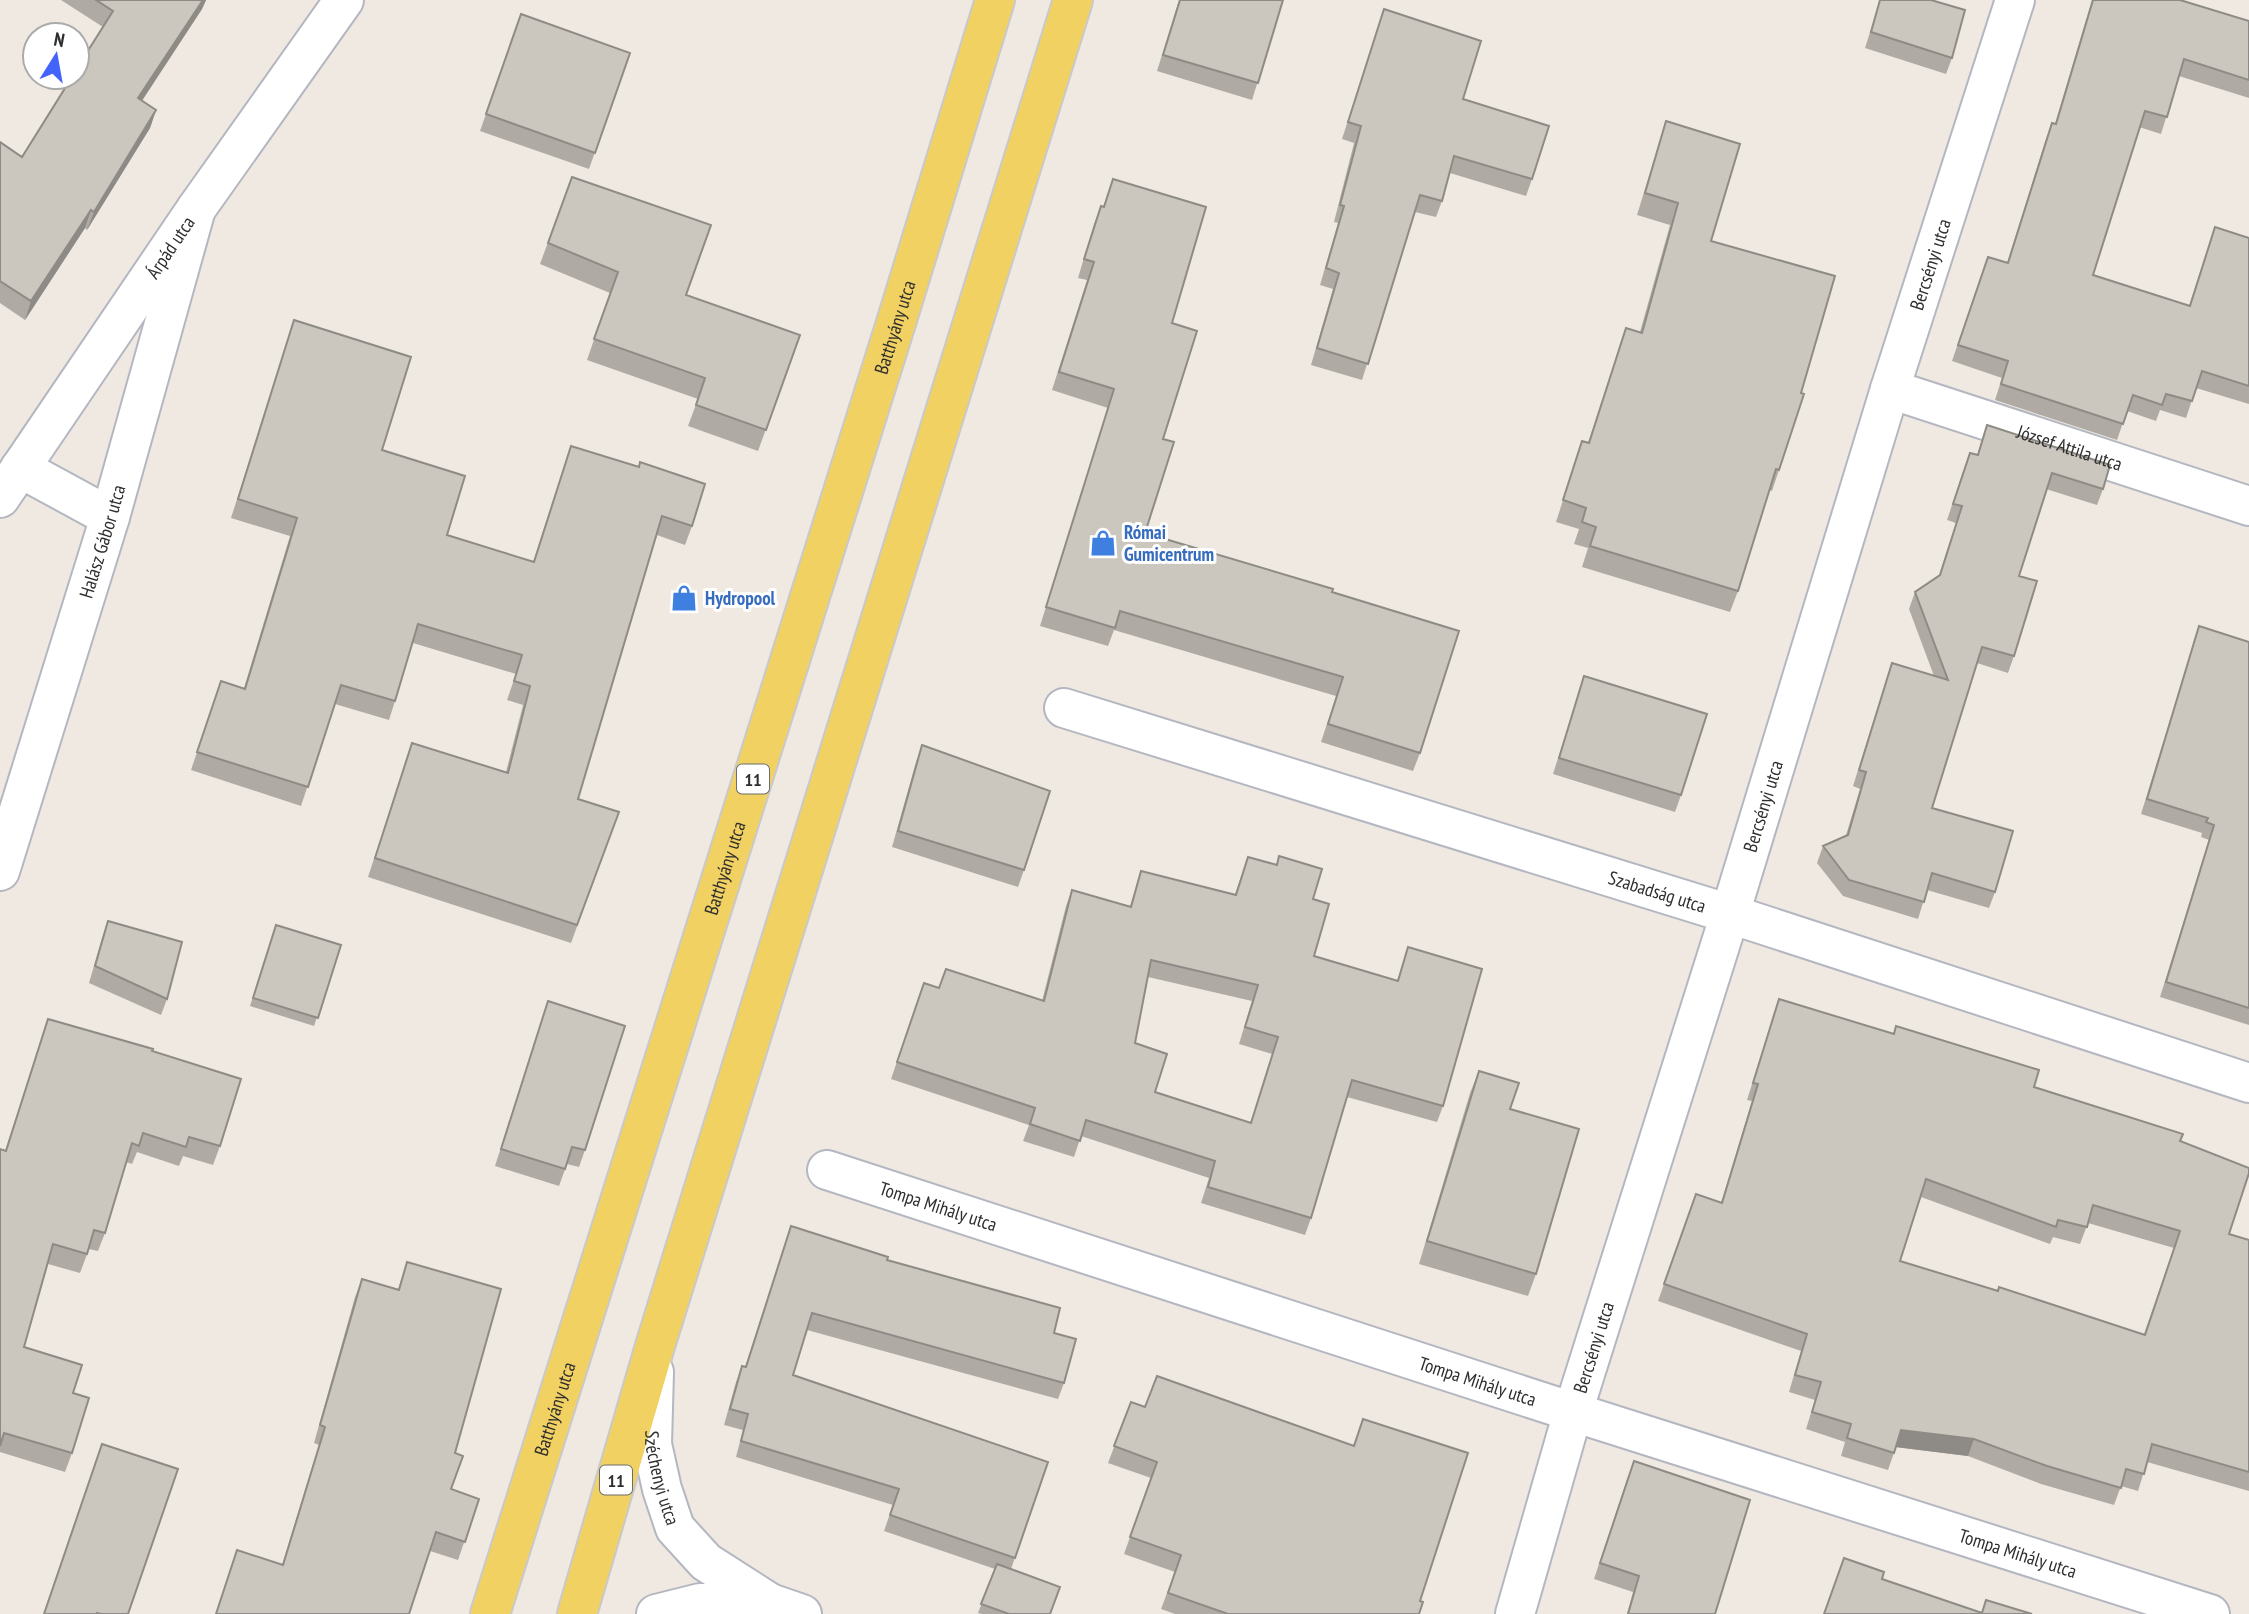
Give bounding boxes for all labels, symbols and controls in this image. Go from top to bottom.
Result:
north arrow [21,21,91,91]
text: N [52,27,67,52]
street label: Árpád utca [140,212,200,283]
street label: Bercsényi utca [1904,216,1956,313]
street label: Batthyány utca [869,277,920,377]
street label: József Attila utca [2013,419,2125,476]
street label: Halász Gábor utca [74,482,130,601]
place label: Római Gumicentrum [1124,520,1214,566]
shop icon: Római Gumicentrum [1088,528,1118,558]
shop icon: Hydropool [669,583,699,613]
place label: Hydropool [705,586,776,610]
street label: Bercsényi utca [1738,758,1788,855]
road number: 11 [737,764,769,794]
street label: Batthyány utca [699,818,751,918]
street label: Szabadság utca [1606,865,1709,918]
street label: Tompa Mihály utca [877,1176,1000,1236]
street label: Bercsényi utca [1568,1299,1619,1396]
street label: Tompa Mihály utca [1416,1351,1539,1411]
street label: Batthyány utca [529,1359,580,1459]
street label: Széchenyi utca [640,1430,685,1528]
road number: 11 [600,1465,632,1494]
street label: Tompa Mihály utca [1956,1523,2080,1583]

